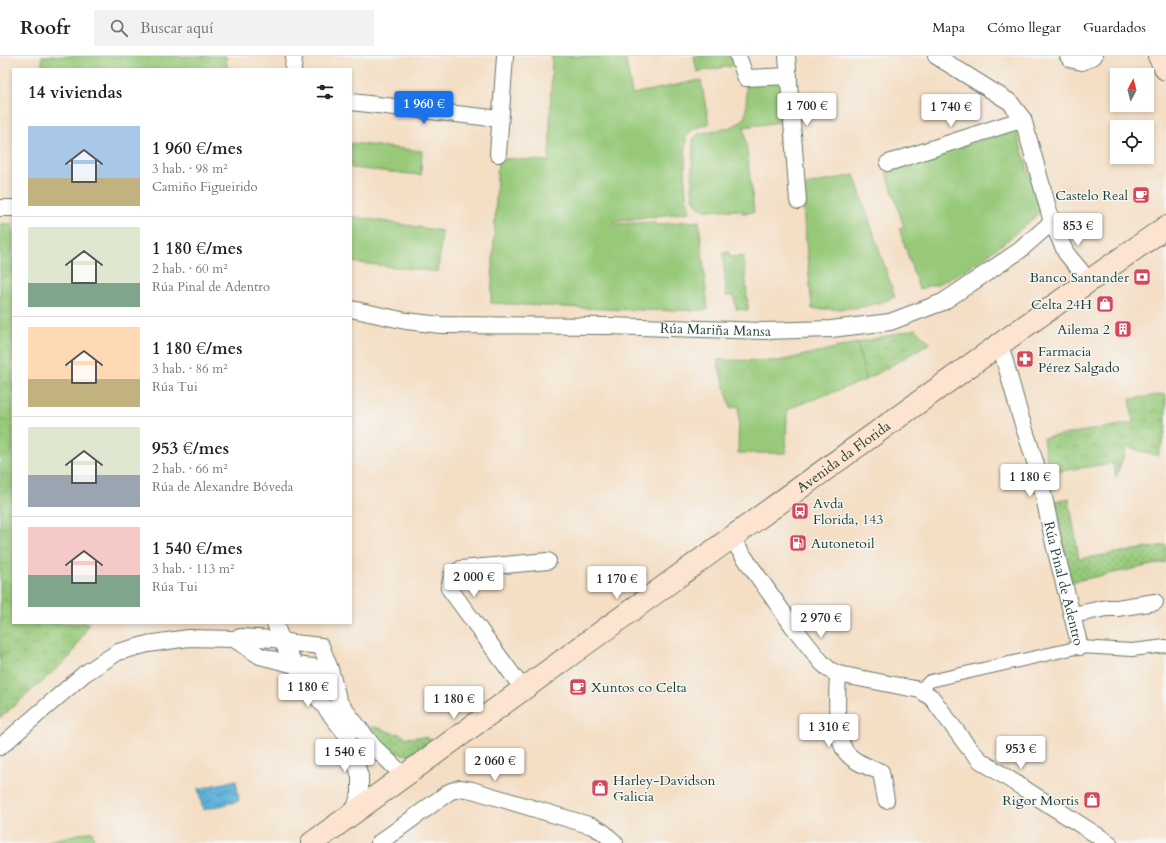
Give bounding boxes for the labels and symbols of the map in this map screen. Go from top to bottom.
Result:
north arrow [1110,68,1154,112]
pin: 1 960 € [387,91,461,125]
pin: 1 700 € [770,93,844,127]
pin: 1 740 € [914,94,988,128]
cafe icon: Castelo Real [1131,185,1151,205]
place label: Castelo Real [1055,186,1128,205]
pin: 853 € [1050,213,1106,247]
bank icon: Banco Santander [1132,267,1152,287]
place label: Banco Santander [1029,268,1130,287]
shop icon: Celta 24H [1095,294,1115,314]
place label: Celta 24H [1031,295,1092,314]
street label: Rúa Mariña Mansa [660,318,771,341]
building icon: Ailema 2 [1113,319,1133,339]
place label: Ailema 2 [1057,320,1110,339]
place label: Farmacia Pérez Salgado [1038,342,1120,377]
pharmacy icon: Farmacia Pérez Salgado [1015,349,1035,369]
street label: Avenida da Florida [793,416,894,497]
pin: 1 180 € [993,464,1067,498]
place label: Avda Florida, 143 [813,494,883,529]
bus stop icon: Avda Florida, 143 [790,501,810,521]
street label: Rúa Pinal de Adentro [1040,520,1089,648]
fuel station icon: Autonetoil [788,533,808,553]
place label: Autonetoil [811,534,875,553]
pin: 2 000 € [437,564,511,598]
pin: 1 170 € [580,566,654,600]
pin: 2 970 € [784,605,858,639]
pin: 1 180 € [271,674,345,708]
cafe icon: Xuntos co Celta [568,677,588,697]
place label: Xuntos co Celta [591,678,687,697]
pin: 1 180 € [417,686,491,720]
pin: 1 310 € [792,714,866,748]
pin: 953 € [993,736,1049,770]
pin: 1 540 € [308,739,382,773]
pin: 2 060 € [458,748,532,782]
place label: Harley-Davidson Galicia [613,771,716,806]
shop icon: Harley-Davidson Galicia [590,778,610,798]
shop icon: Rigor Mortis [1082,790,1102,810]
place label: Rigor Mortis [1002,791,1079,810]

